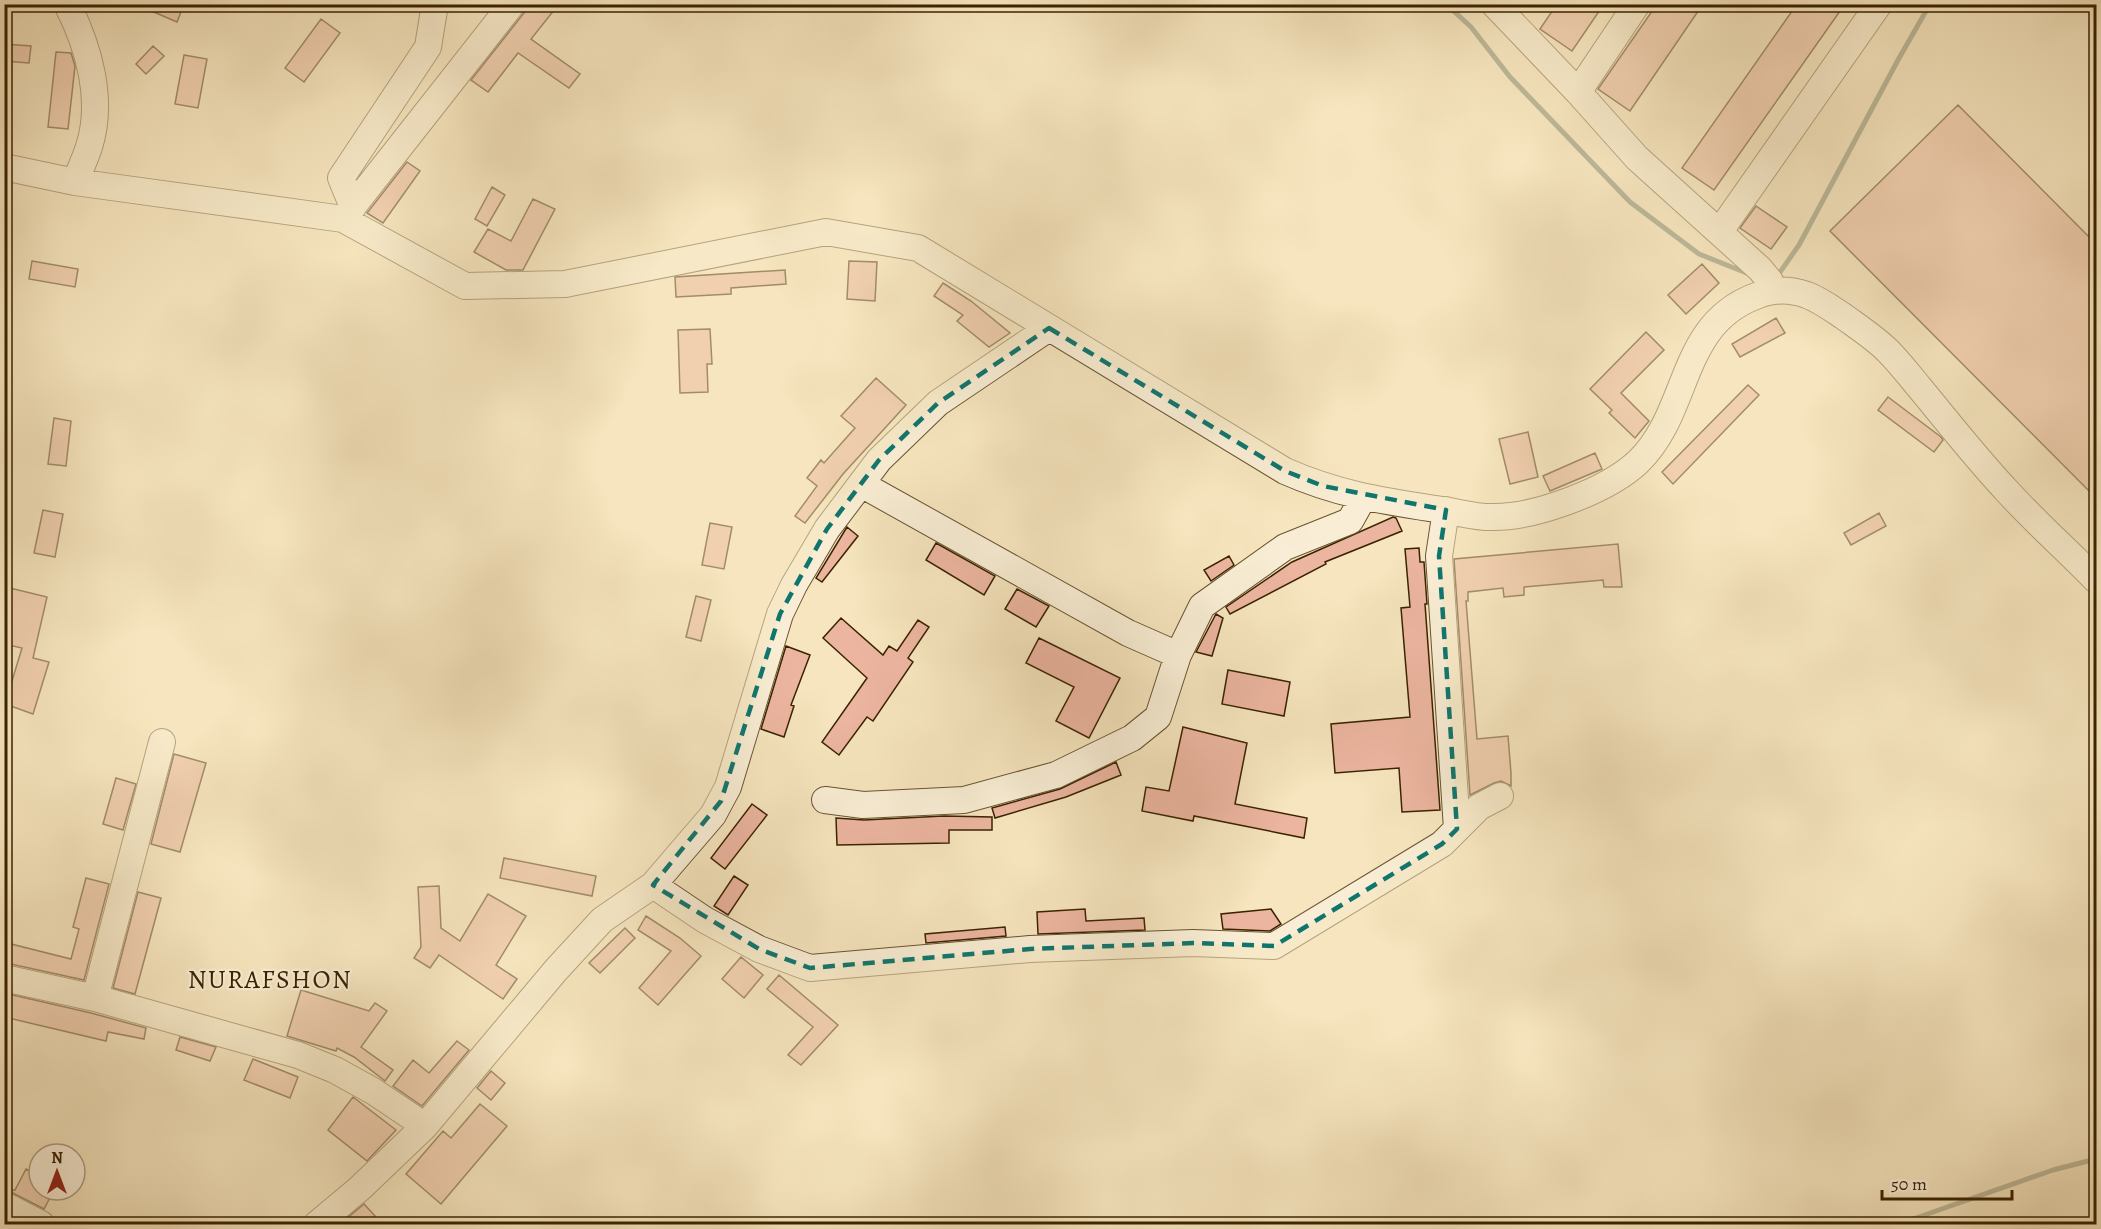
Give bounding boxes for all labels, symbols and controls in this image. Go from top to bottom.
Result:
district label: NURAFSHON [188,962,352,997]
north arrow [27,1142,87,1202]
text: N [51,1147,63,1169]
scale bar [1882,1163,2012,1201]
text: 50 m [1891,1172,1927,1196]

